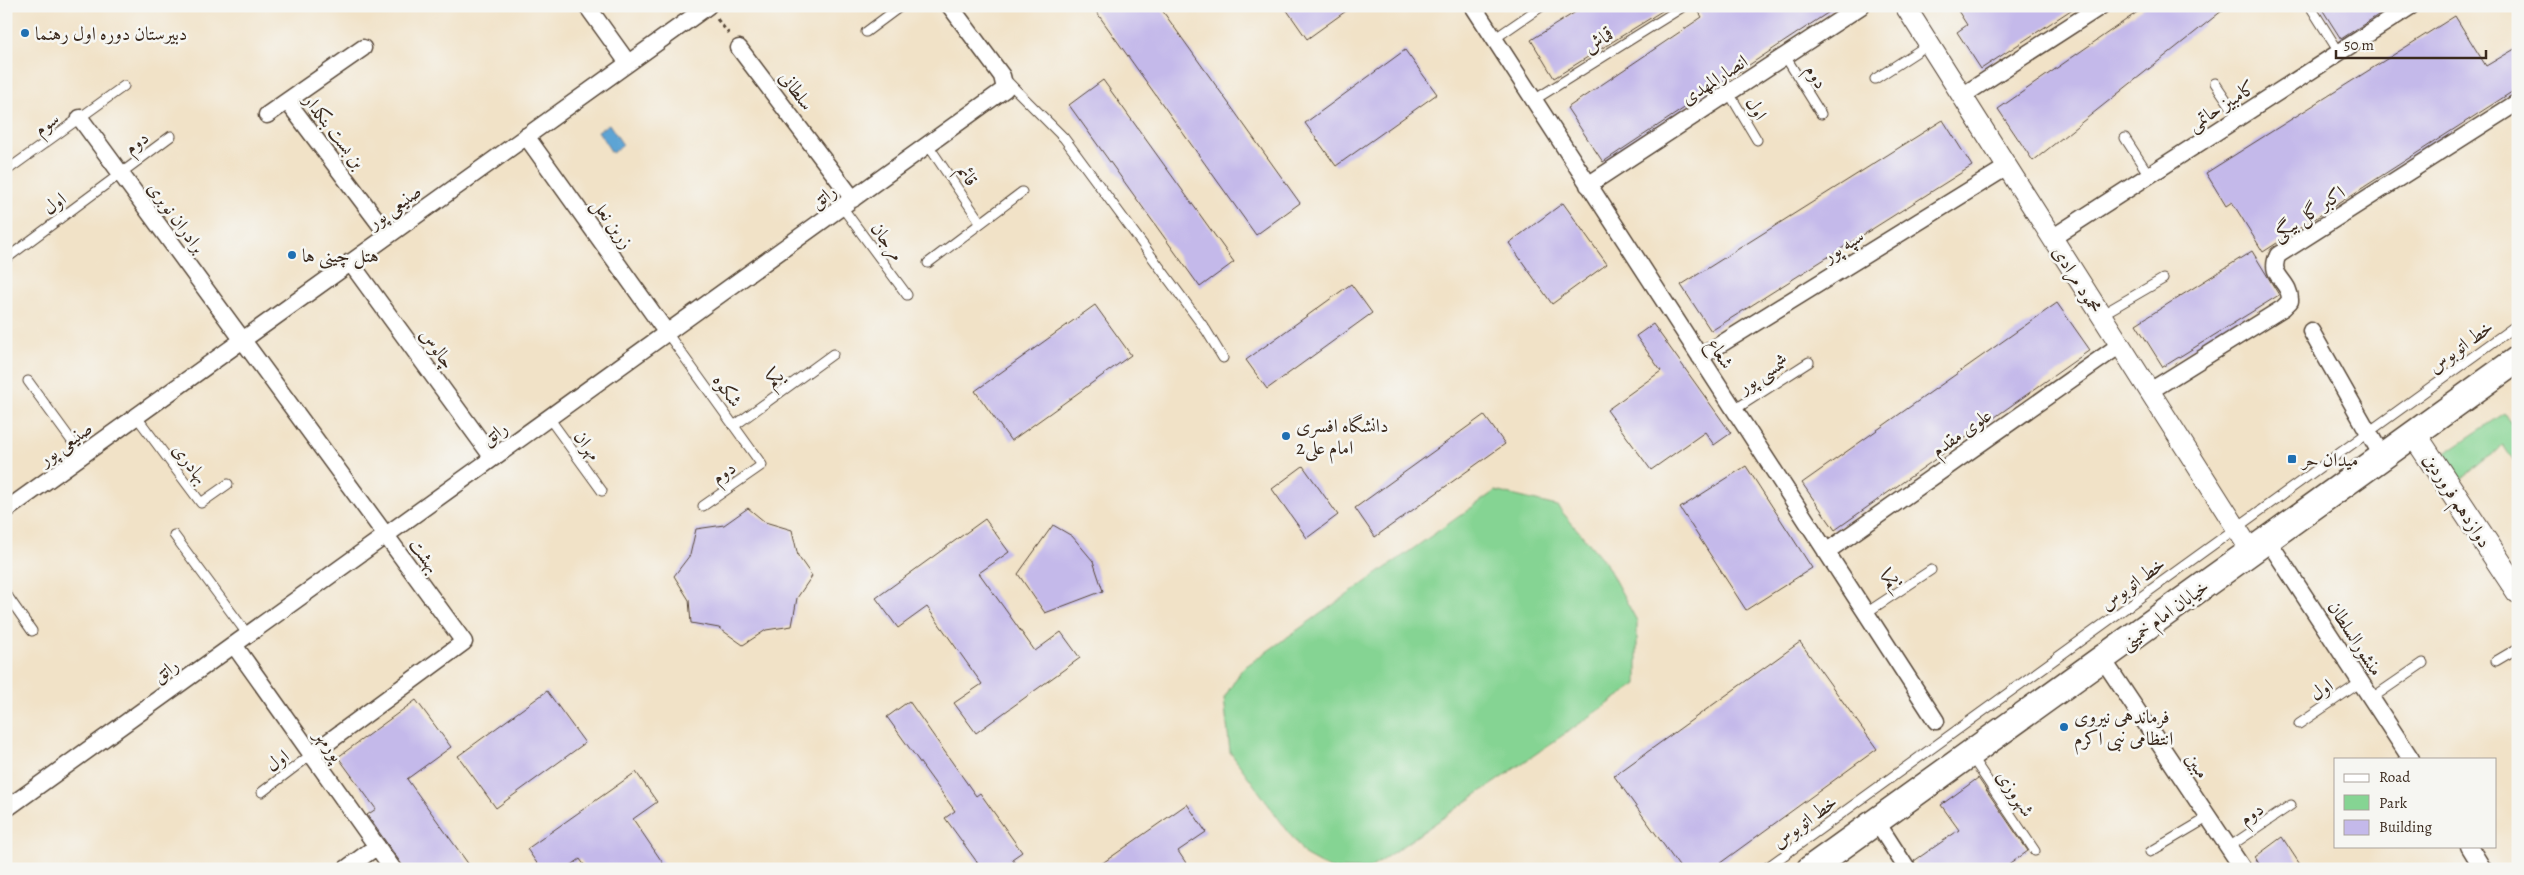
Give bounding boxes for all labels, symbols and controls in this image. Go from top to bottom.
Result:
place label: دبیرستان دوره اول رهنما [35,21,187,47]
street label: قماش [1579,22,1618,60]
marker: دبیرستان دوره اول رهنما [19,27,31,39]
scale bar [2336,28,2486,60]
text: 50 m [2344,35,2374,55]
street label: انصارالمهدی [1676,48,1753,111]
street label: دوم [1796,59,1834,96]
street label: سلطانی [773,65,820,116]
street label: کامبیز حاتمی [2182,74,2261,138]
street label: بن بست بنکدار [296,87,371,175]
street label: اول [1739,92,1773,125]
street label: سوم [28,106,66,144]
street label: دوم [119,125,156,163]
street label: قائم [948,159,984,193]
street label: برادران نوبری [141,176,212,259]
street label: صنیعی پور [361,178,427,236]
street label: راتق [805,178,842,215]
street label: اکبر گل بیگی [2267,180,2350,248]
street label: اول [38,186,72,221]
street label: زرین نعل [585,193,639,254]
street label: مرجان [864,217,910,266]
street label: سپه پور [1816,223,1869,270]
street label: محمود مرادی [2046,241,2108,319]
place label: هتل چینی ها [302,243,379,269]
marker: هتل چینی ها [286,249,298,261]
street label: خط اتوبوس [2422,314,2499,379]
street label: چالوس [414,323,461,374]
street label: شعاع [1699,333,1740,375]
street label: شمسی پور [1731,348,1794,401]
street label: یکم [760,362,792,396]
street label: شکوه [706,369,748,413]
street label: علوی مقدم [1926,402,1999,466]
place label: دانشگاه افسری امام علی2 [1296,413,1389,464]
street label: صنیعی پور [32,415,98,473]
street label: راتق [476,415,513,452]
street label: مهران [567,425,607,466]
marker: دانشگاه افسری امام علی2 [1280,430,1292,442]
street label: بهادری [166,438,214,489]
place label: میدان حر [2300,447,2358,473]
street label: دوازدهم فروردین [2413,448,2497,556]
marker: میدان حر [2286,453,2298,465]
street label: دوم [706,455,743,493]
street label: بهشت [403,533,446,578]
street label: خط اتوبوس [2094,551,2171,616]
street label: یکم [1875,563,1907,598]
street label: خیابان امام خمینی [2115,574,2216,658]
street label: منشورالسلطان [2321,596,2389,681]
street label: راتق [147,652,184,689]
street label: اول [2305,673,2338,707]
place label: فرماندهی نیروی انتظامی نبی اکرم [2074,704,2173,755]
marker: فرماندهی نیروی انتظامی نبی اکرم [2058,721,2070,733]
street label: پورمهر [308,722,350,768]
street label: اول [261,743,295,778]
street label: مبین [2179,747,2215,784]
legend [2334,758,2496,848]
street label: شهروزی [1990,765,2040,822]
text: Road [2379,767,2411,787]
street label: خط اتوبوس [1766,789,1843,854]
text: Park [2379,793,2408,813]
street label: دوم [2234,796,2271,834]
text: Building [2379,817,2432,837]

